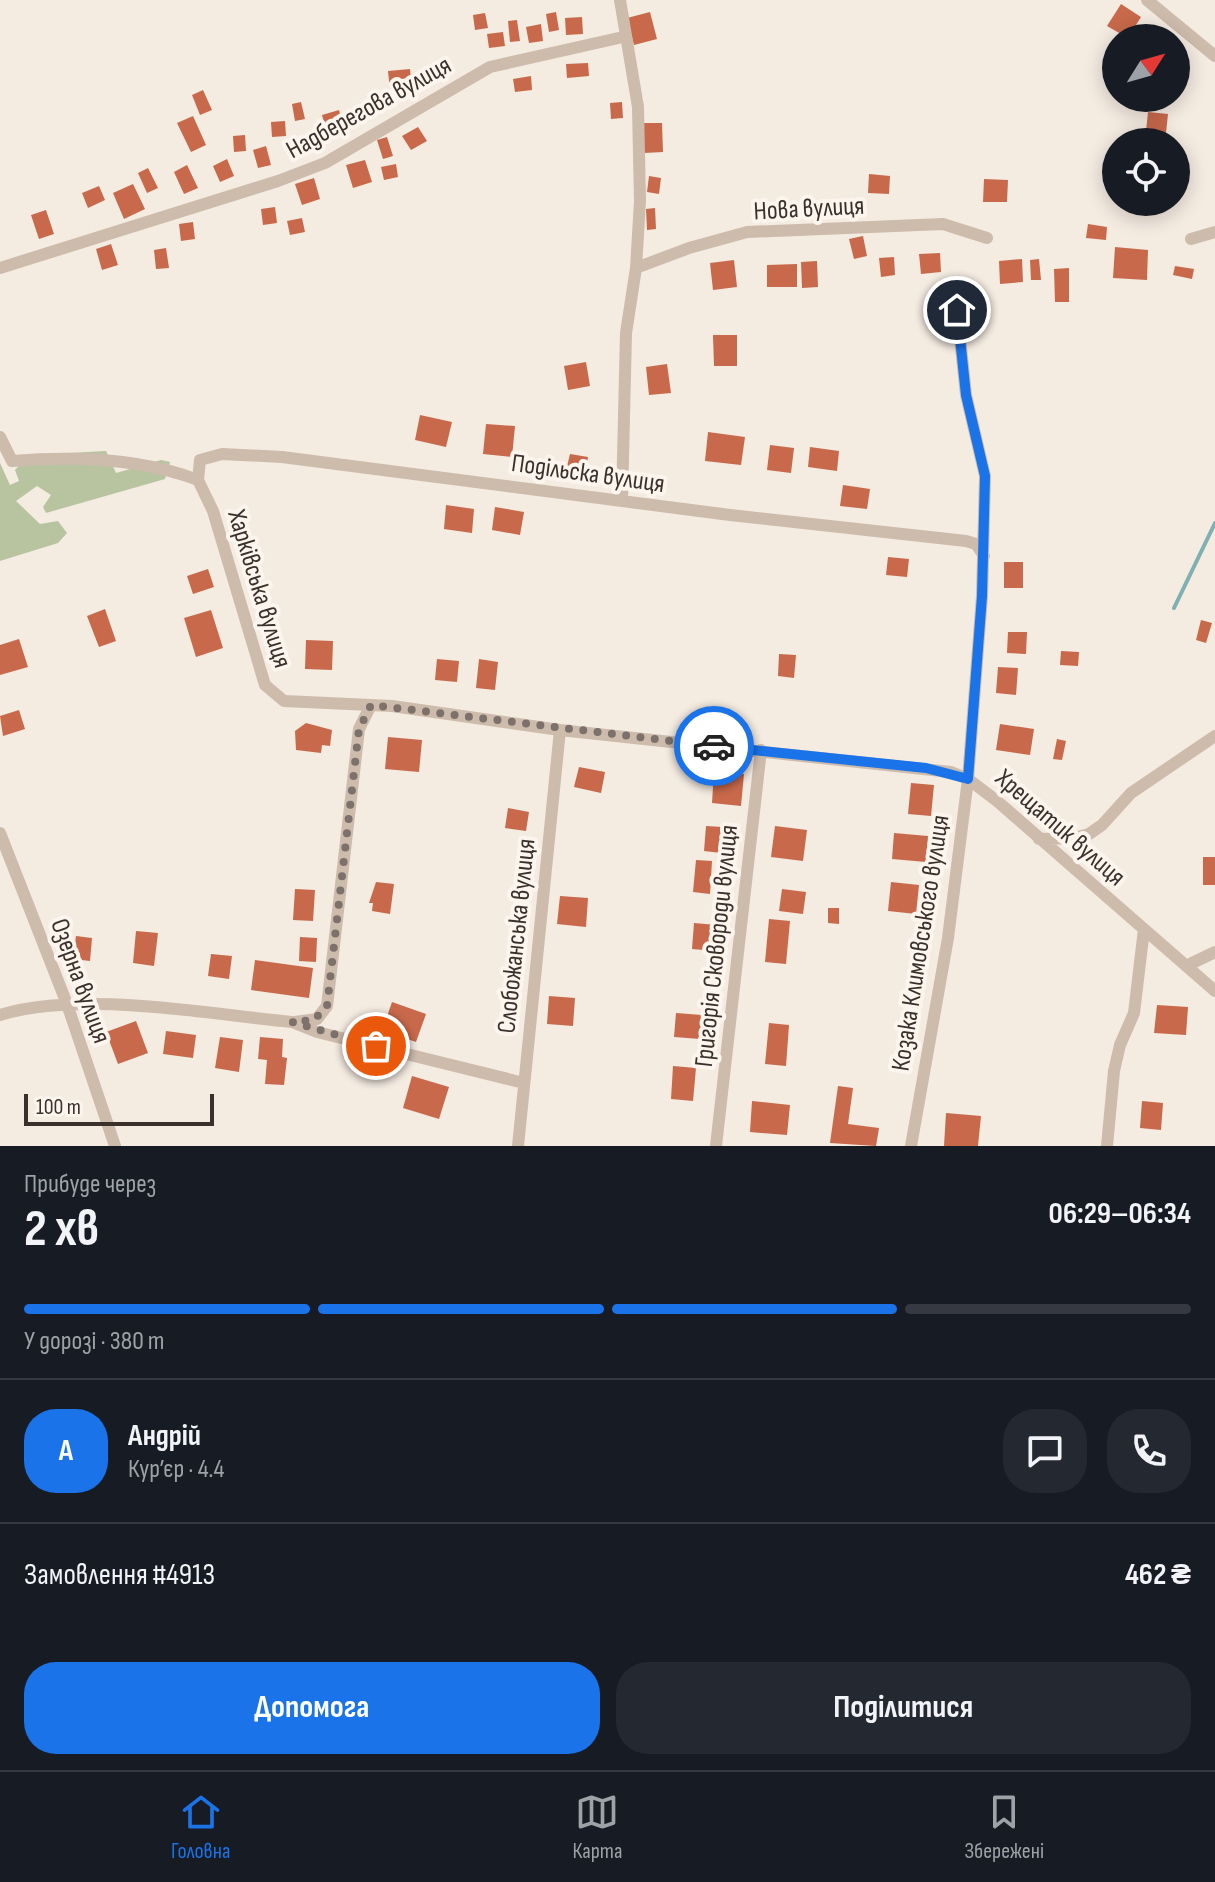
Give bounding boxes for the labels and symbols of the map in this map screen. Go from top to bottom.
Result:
north arrow [1102,24,1190,112]
street label: Надберегова вулиця [281,50,457,166]
street label: Нова вулиця [753,191,865,227]
pin [923,276,991,344]
street label: Подільска вулиця [509,448,667,500]
street label: Харківська вулиця [220,505,298,672]
courier [674,706,754,786]
street label: Хрещатик вулиця [988,762,1131,893]
street label: Козака Климовського вулиця [885,813,957,1073]
street label: Григорія Сковороди вулиця [689,824,745,1068]
street label: Слобожанська вулиця [491,837,543,1035]
street label: Озерна вулиця [43,915,117,1047]
pin [342,1012,410,1080]
scale bar [24,1090,214,1126]

